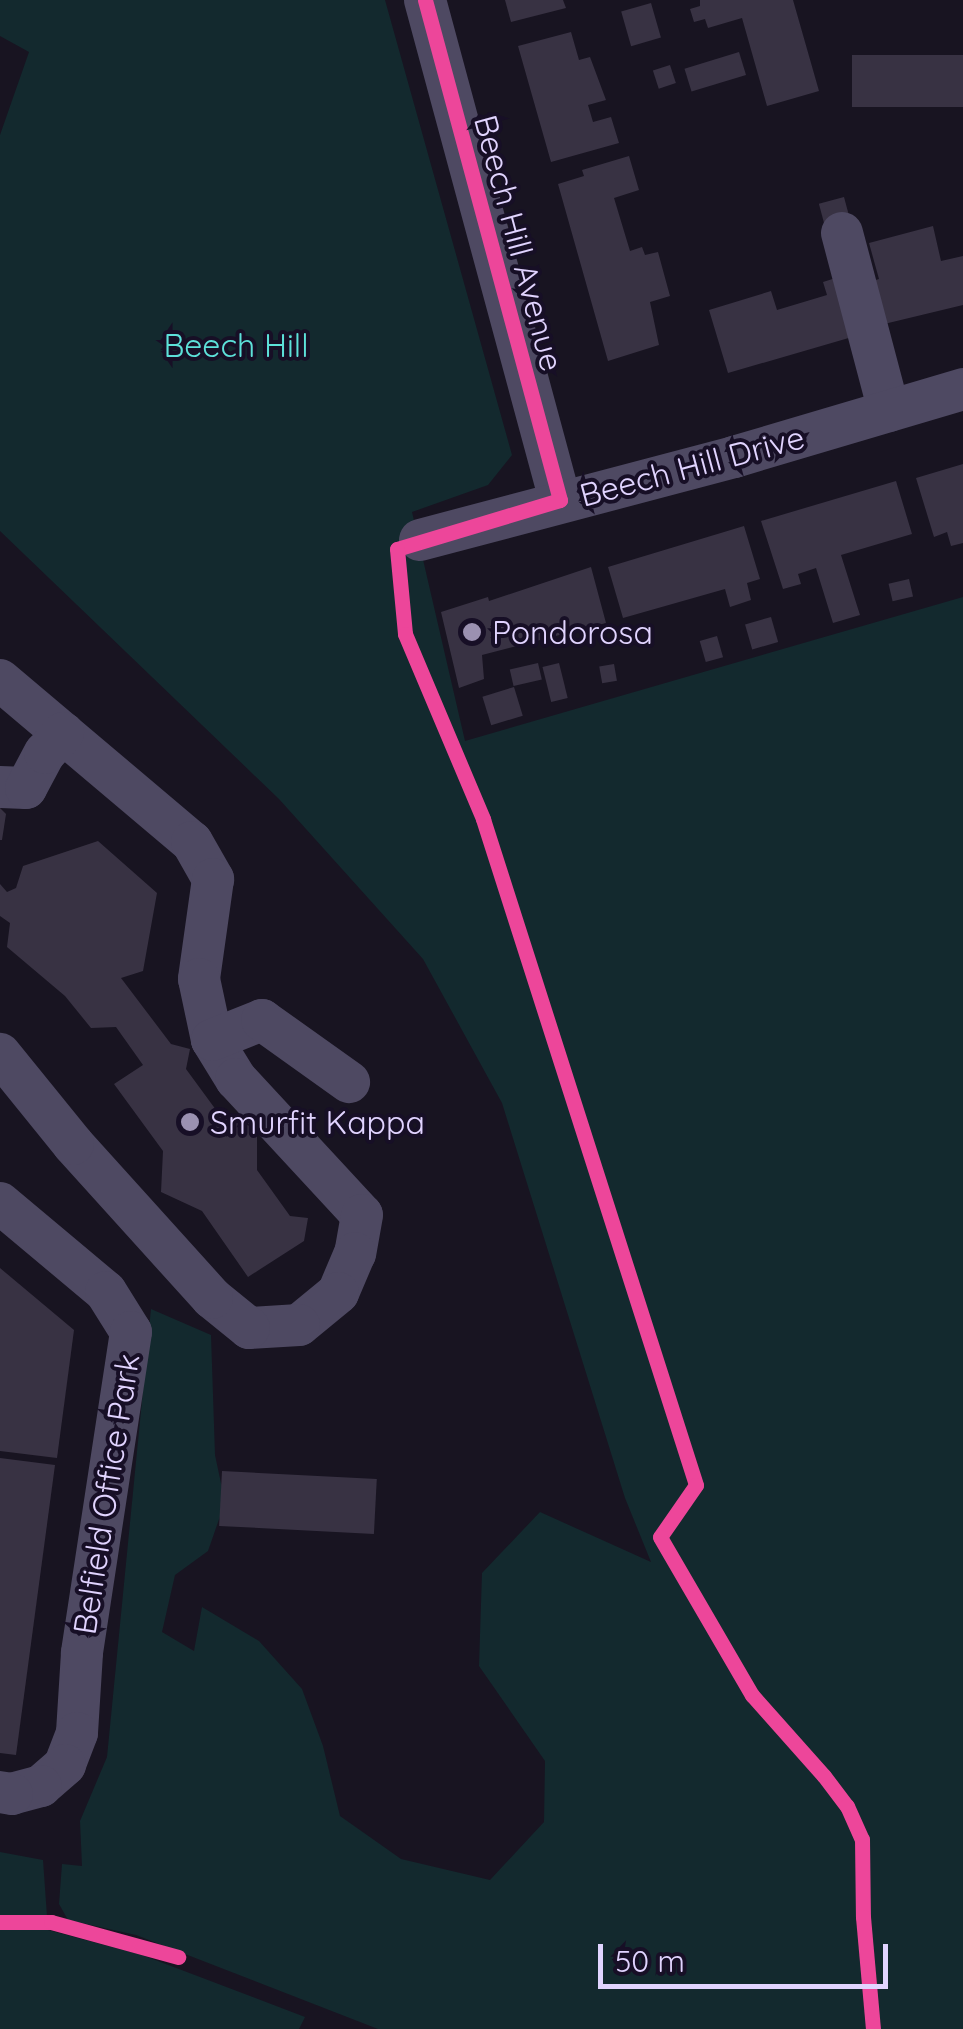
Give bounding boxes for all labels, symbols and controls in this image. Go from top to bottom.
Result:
street label: Beech Hill Avenue [466,111,572,375]
park label: Beech Hill [163,326,309,364]
street label: Beech Hill Drive [576,418,808,514]
place label: Pondorosa [492,613,653,651]
marker: Pondorosa [461,621,483,643]
place label: Smurfit Kappa [210,1103,425,1141]
marker: Smurfit Kappa [179,1111,201,1133]
street label: Belfield Office Park [65,1351,147,1637]
scale bar [603,1924,893,1986]
text: 50 m [615,1942,685,1980]

